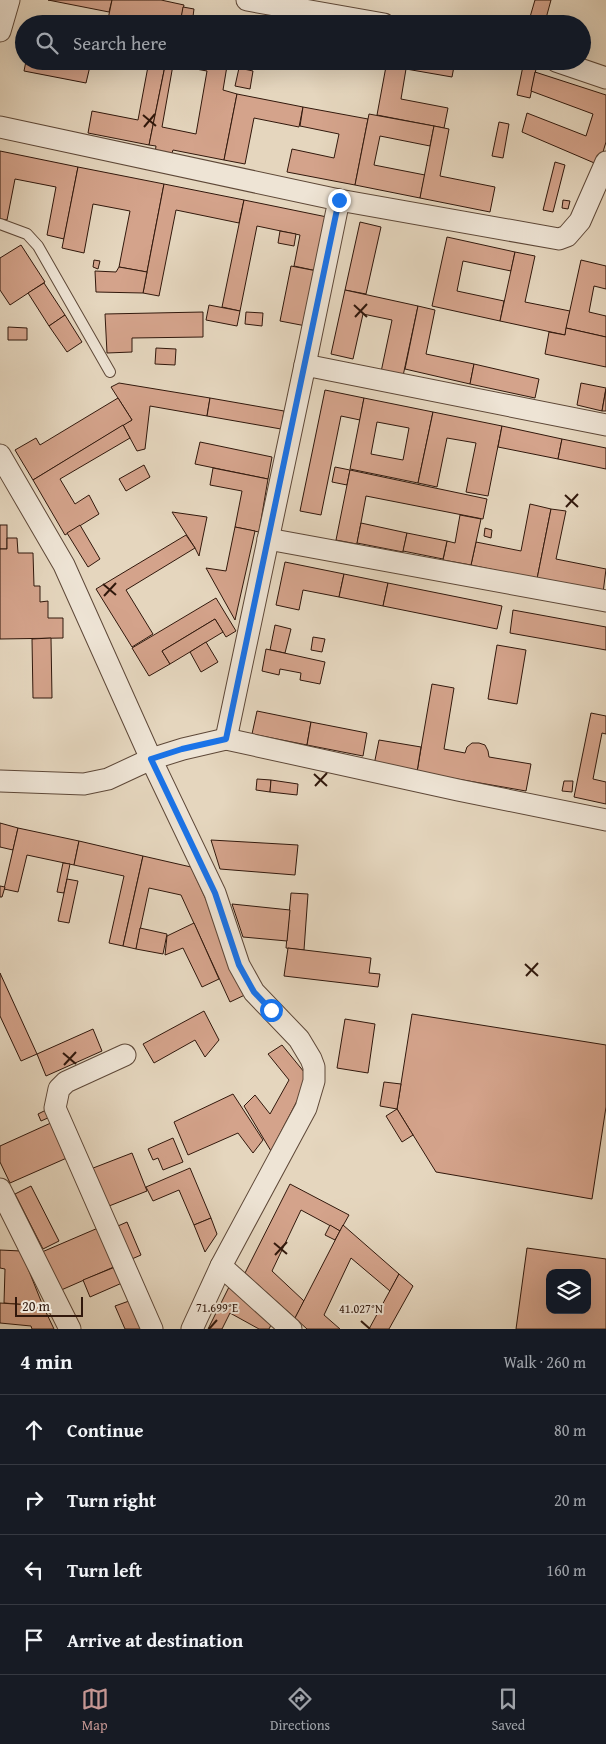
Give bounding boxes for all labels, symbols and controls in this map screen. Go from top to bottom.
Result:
search box [15,15,591,70]
icon: search [33,29,61,57]
text: Search here [73,29,167,57]
route end [328,189,351,212]
route start [260,999,283,1022]
map controls [546,1269,591,1314]
button: layers [546,1269,591,1314]
scale bar [15,1294,82,1317]
text: 20 m [22,1296,50,1316]
text: 71.699°E [196,1299,238,1316]
text: 41.027°N [339,1300,383,1317]
text: 4 min [20,1346,72,1377]
text: Walk · 260 m [503,1350,586,1374]
icon: ahead [20,1416,48,1444]
text: Continue [67,1416,144,1444]
text: 80 m [554,1418,586,1442]
icon: right [20,1486,48,1514]
text: Turn right [67,1486,156,1514]
text: 20 m [554,1488,586,1512]
icon: left [20,1556,48,1584]
text: Turn left [67,1556,142,1584]
text: 160 m [546,1558,586,1582]
icon: arrive [20,1626,48,1654]
text: Arrive at destination [67,1626,243,1654]
tab: Map [81,1685,109,1735]
tab: Directions [270,1685,330,1735]
tab: Saved [491,1685,525,1735]

